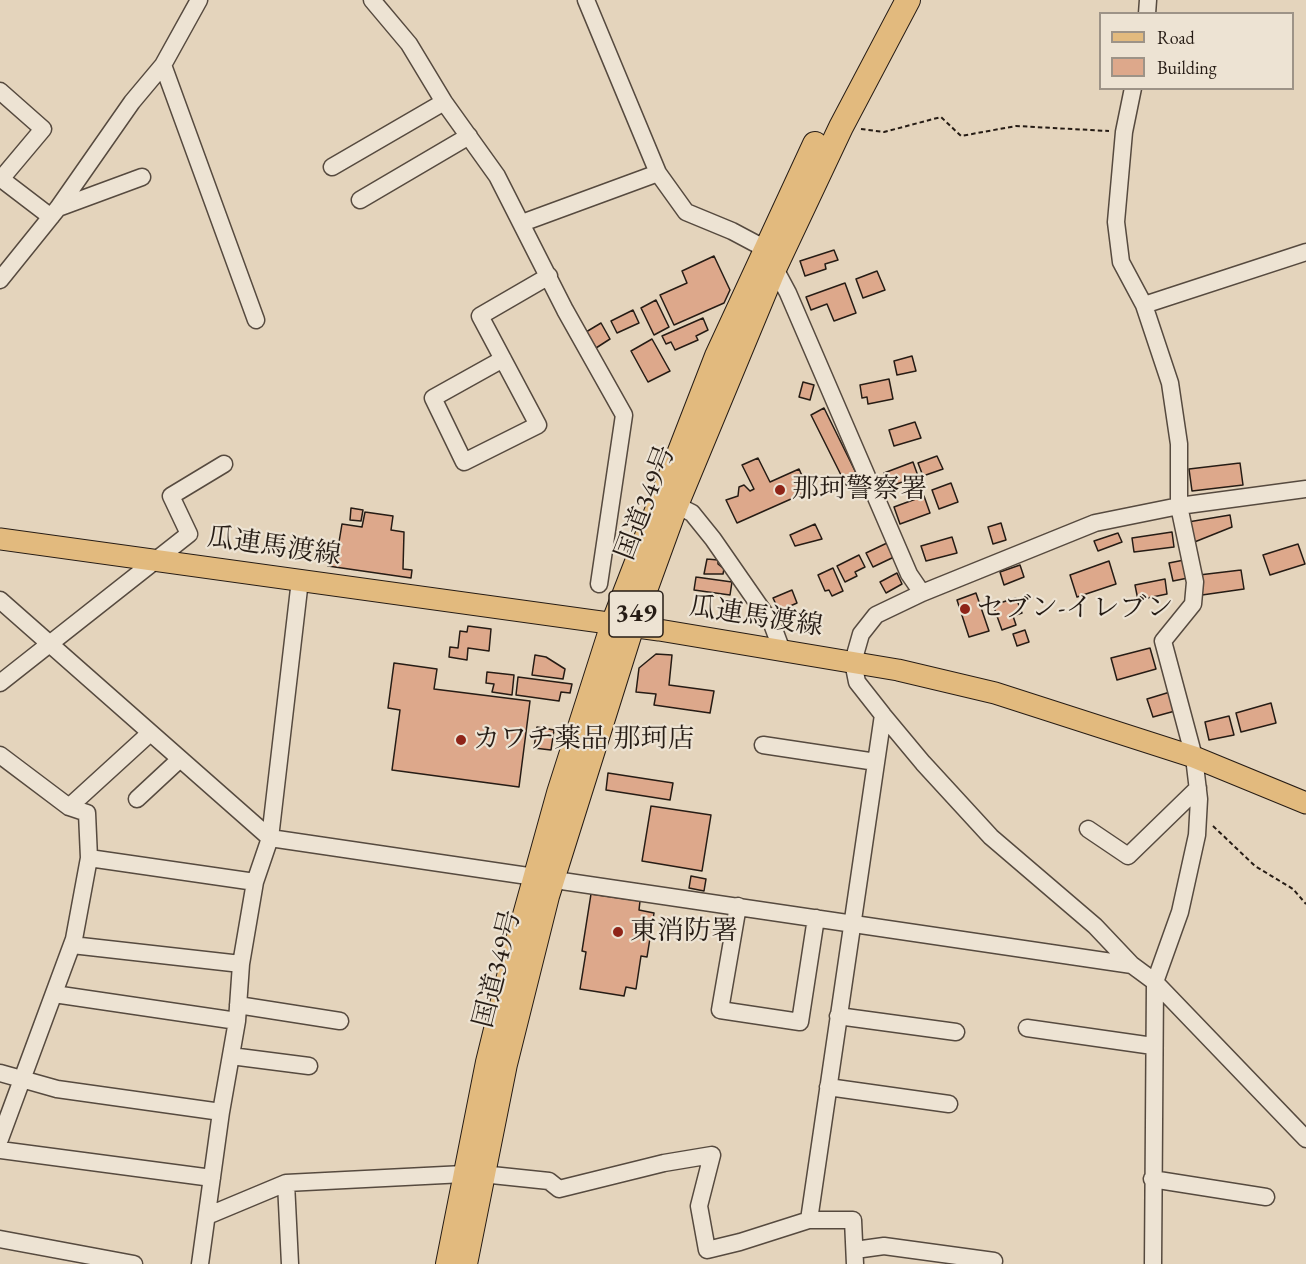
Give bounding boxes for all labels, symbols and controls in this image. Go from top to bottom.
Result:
legend [1099,12,1294,90]
text: Road [1157,26,1195,49]
text: Building [1157,56,1217,79]
street label: 国道349号 [609,441,683,565]
place label: 那珂警察署 [792,474,927,506]
marker: 那珂警察署 [773,483,787,497]
street label: 瓜連馬渡線 [205,522,343,572]
street label: 瓜連馬渡線 [687,590,825,644]
road number: 349 [609,591,663,637]
place label: セブン-イレブン [977,593,1173,625]
marker: セブン-イレブン [958,602,972,616]
place label: カワチ薬品 那珂店 [473,724,694,756]
marker: カワチ薬品 那珂店 [454,733,468,747]
street label: 国道349号 [468,907,528,1031]
place label: 東消防署 [630,916,738,948]
marker: 東消防署 [611,925,625,939]

